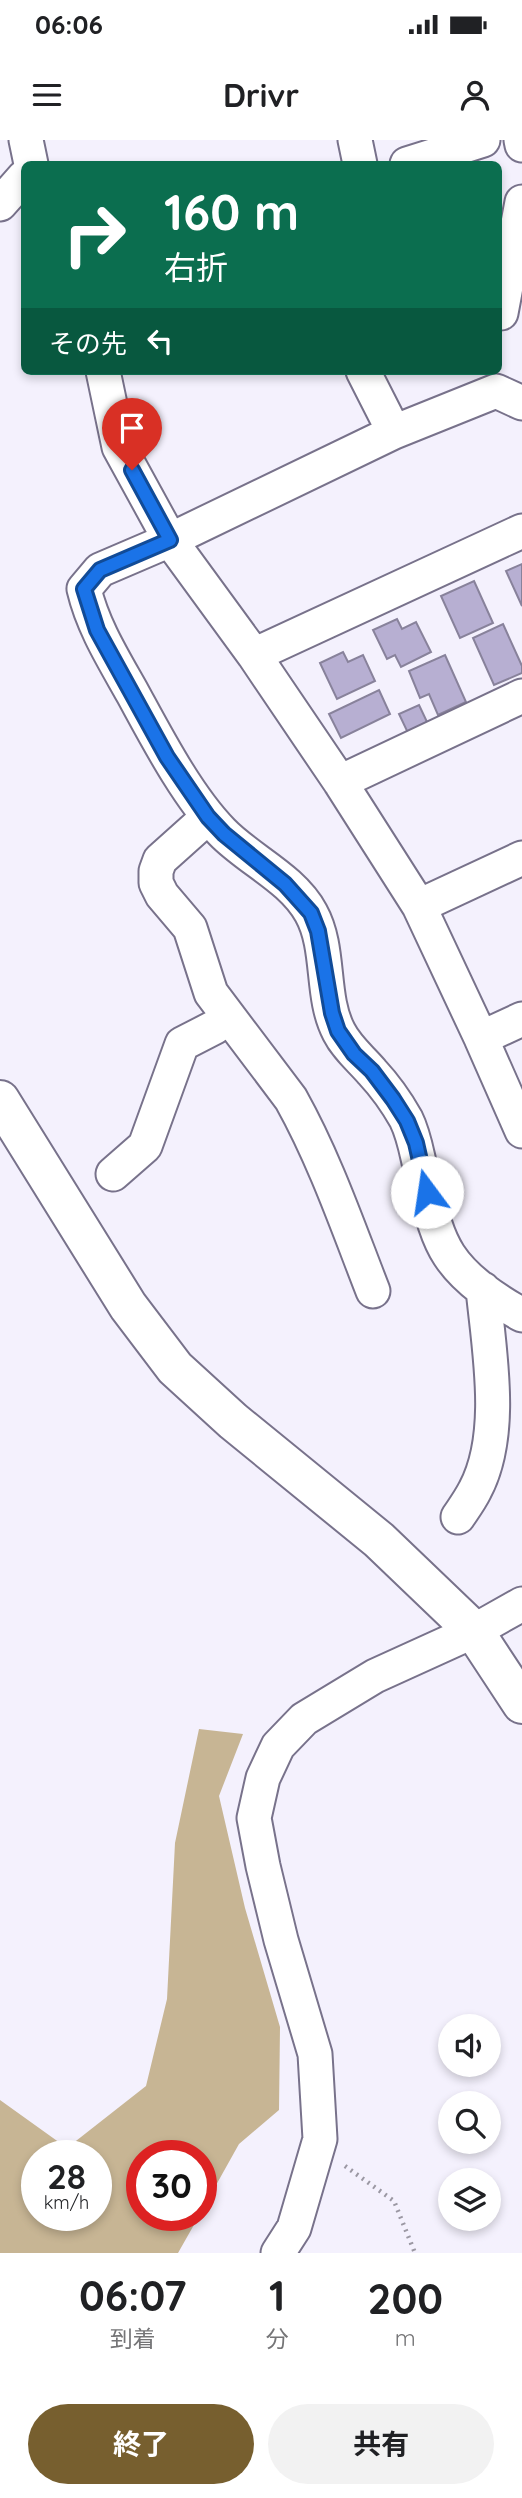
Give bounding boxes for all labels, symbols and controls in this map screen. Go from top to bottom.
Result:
text: 06:06 [35,8,103,41]
text: Drivr [223,75,299,115]
icon: menu [28,76,66,114]
icon: person [456,76,494,114]
text: 160 m [164,181,299,242]
icon: right [49,189,140,280]
text: 右折 [164,247,228,287]
icon: left [141,322,179,360]
text: その先 [49,327,127,360]
pin [102,398,162,470]
icon: arrive [113,409,151,447]
position arrow [390,1155,464,1229]
map controls [438,2014,501,2231]
button: sound [438,2014,501,2077]
button: search [438,2091,501,2154]
speed limit sign: 30 [126,2140,217,2231]
text: 28 [47,2154,86,2198]
button: layers [438,2168,501,2231]
text: km/h [44,2191,89,2214]
text: 06:07 [79,2269,187,2322]
text: 1 [269,2269,285,2322]
text: 200 [368,2272,443,2325]
text: m [395,2323,416,2352]
text: 到着 [110,2324,156,2353]
text: 分 [266,2324,289,2353]
button: 終了 [28,2404,254,2484]
button: 共有 [268,2404,494,2484]

